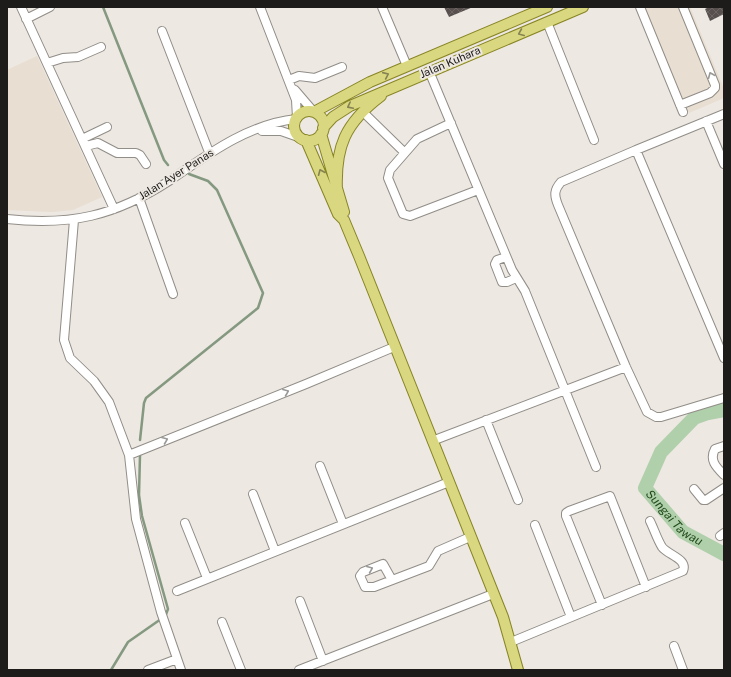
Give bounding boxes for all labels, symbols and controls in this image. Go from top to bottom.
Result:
one-way arrow [518,28,525,36]
street label: Jalan Kuhara [418,44,482,80]
one-way arrow [381,72,389,80]
one-way arrow [708,72,716,79]
one-way arrow [347,101,354,109]
street label: Jalan Ayer Panas [136,146,216,202]
one-way arrow [317,169,325,176]
one-way arrow [283,389,290,397]
one-way arrow [162,437,169,445]
water label: Sungai Tawau [643,487,705,548]
one-way arrow [366,566,373,574]

